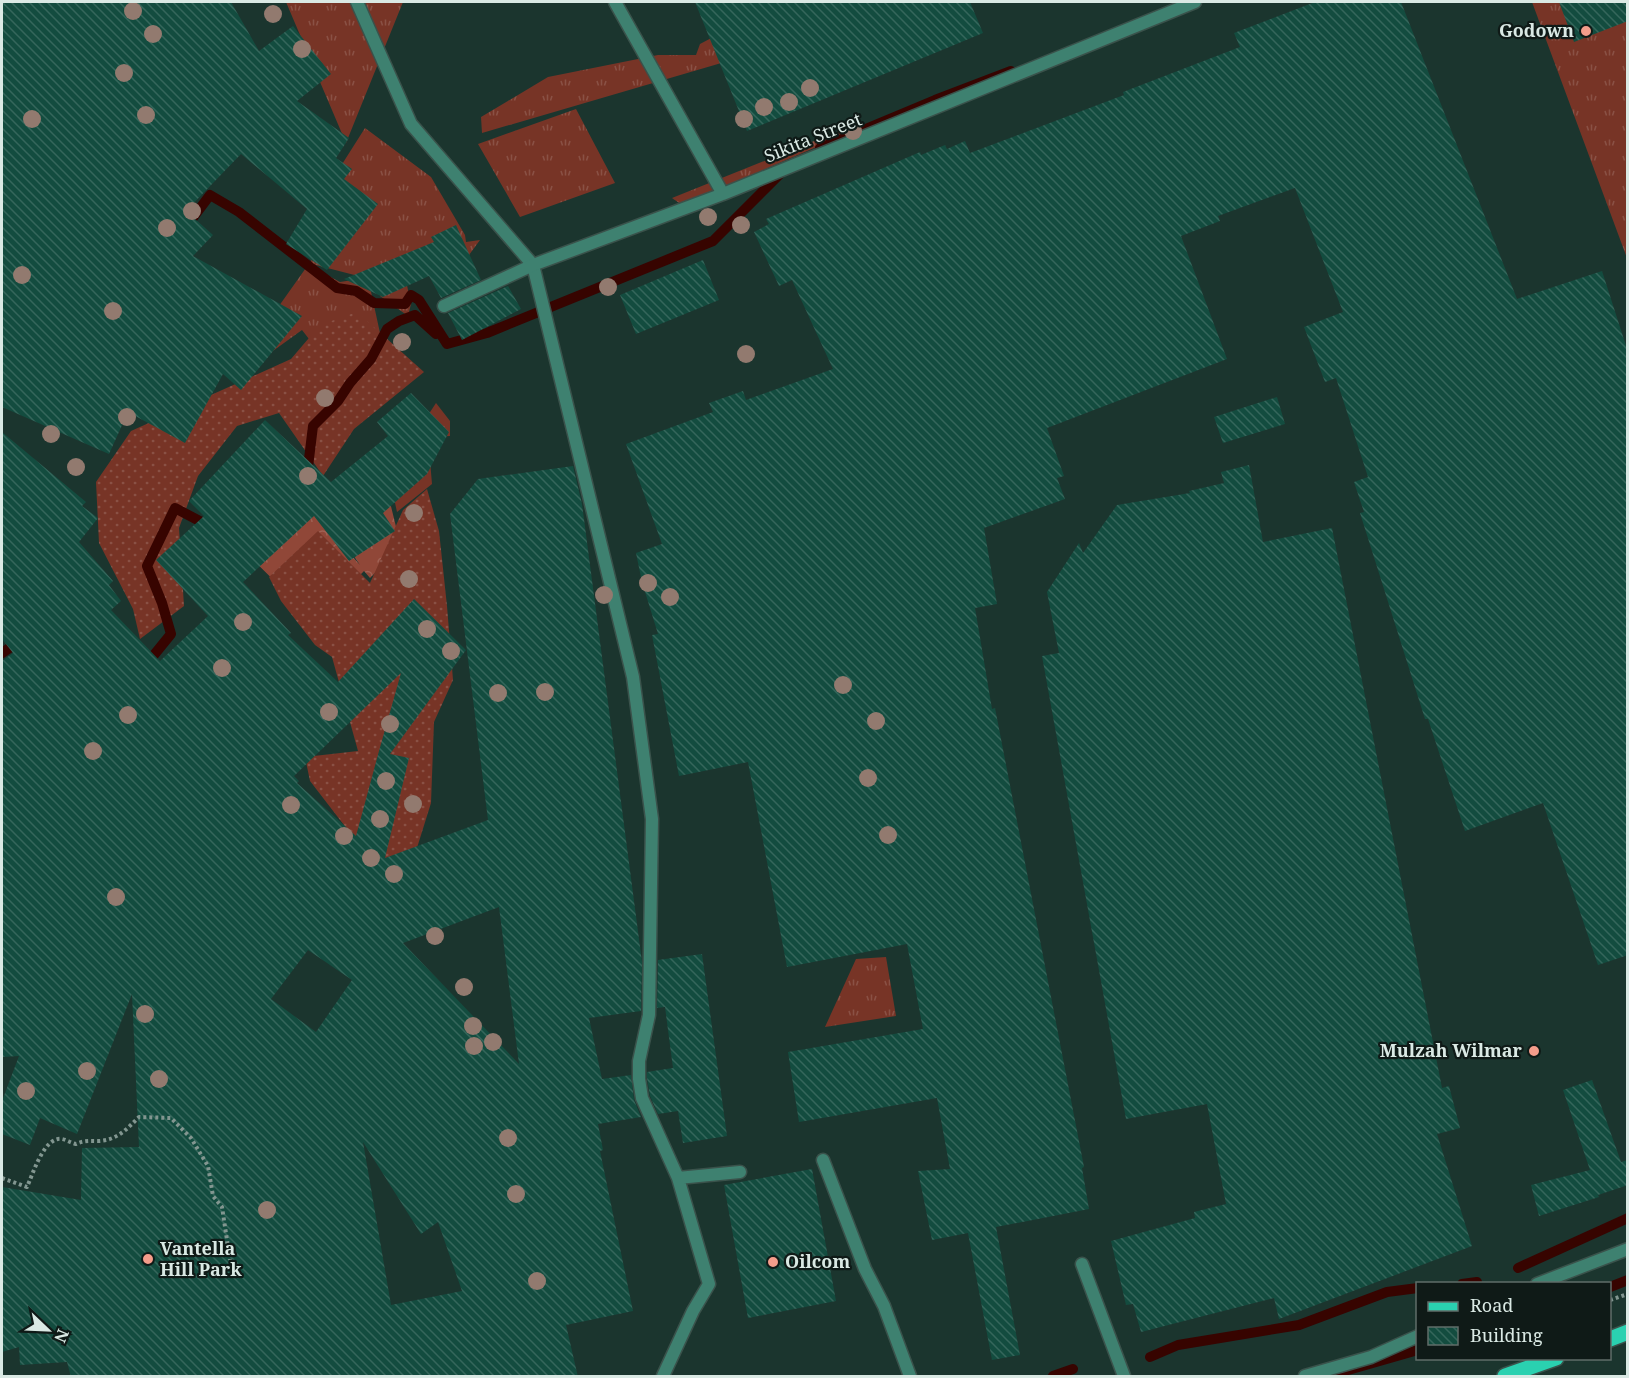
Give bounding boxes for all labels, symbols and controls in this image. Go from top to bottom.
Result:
place label: Godown [1499,18,1574,42]
marker: Godown [1579,24,1593,38]
street label: Sikita Street [760,107,865,168]
place label: Mulzah Wilmar [1380,1038,1523,1062]
marker: Mulzah Wilmar [1527,1044,1541,1058]
place label: Vantella Hill Park [160,1236,242,1281]
place label: Oilcom [785,1249,850,1273]
marker: Vantella Hill Park [141,1252,155,1266]
marker: Oilcom [766,1255,780,1269]
legend [1416,1282,1611,1360]
text: Road [1470,1293,1513,1317]
north arrow [18,1300,78,1360]
text: Building [1470,1323,1543,1347]
text: N [49,1326,74,1346]

